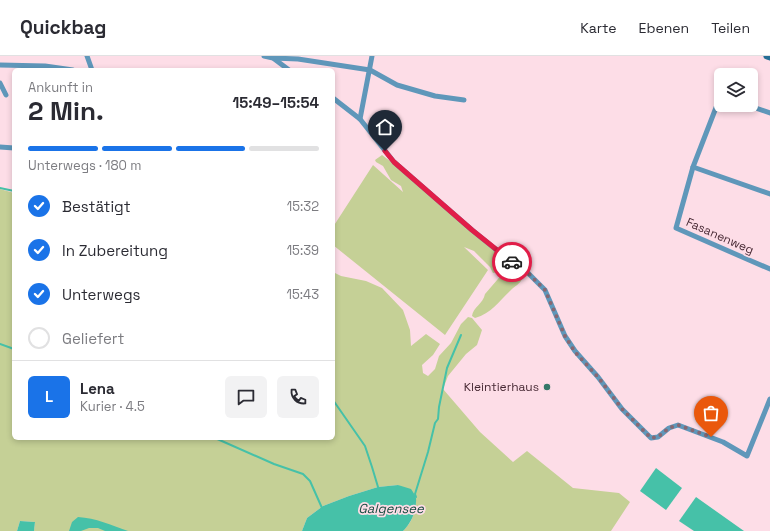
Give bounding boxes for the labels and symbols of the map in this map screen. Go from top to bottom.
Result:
pin [368,110,402,151]
street label: Fasanenweg [684,214,756,258]
courier [492,242,532,282]
place label: Kleintierhaus [464,379,539,395]
marker: Kleintierhaus [542,382,552,392]
pin [694,396,728,437]
water label: Galgensee [358,500,425,517]

